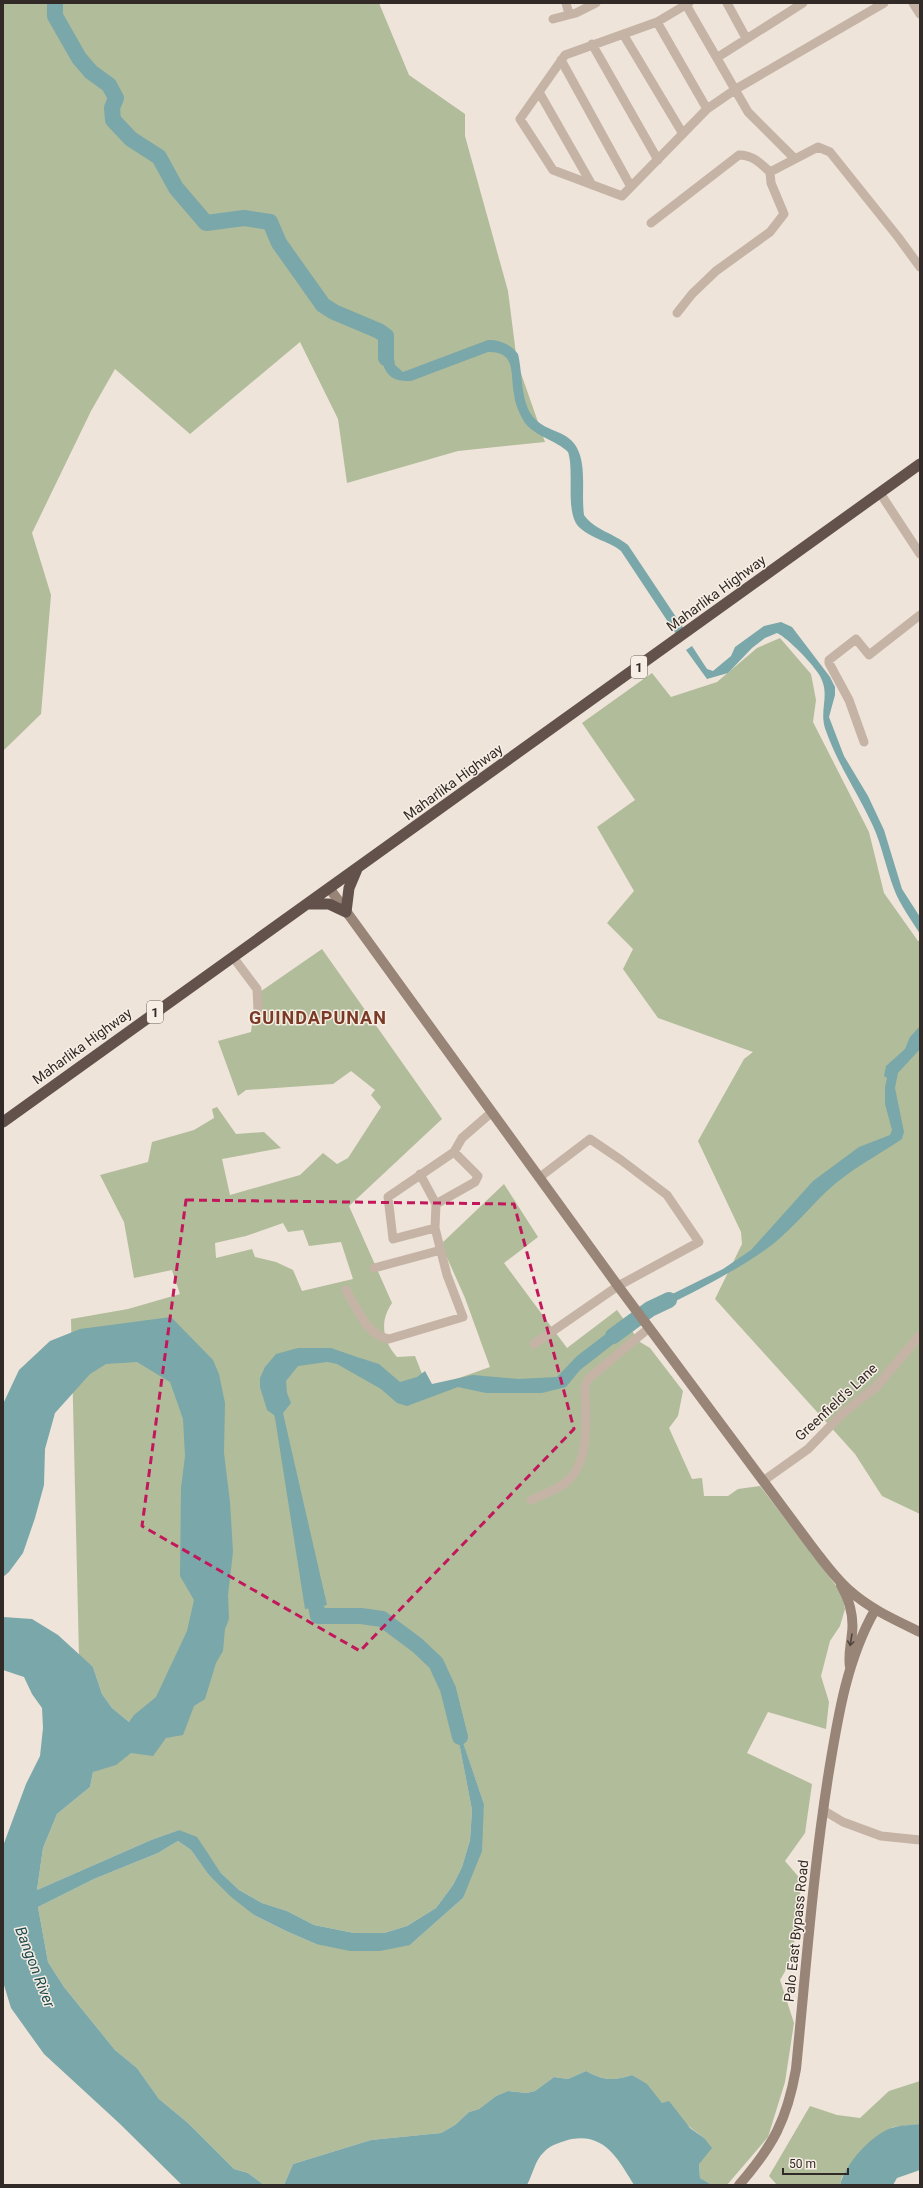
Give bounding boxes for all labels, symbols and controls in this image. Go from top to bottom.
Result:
street label: Maharlika Highway [663,551,769,634]
road number: 1 [631,656,647,678]
street label: Maharlika Highway [400,740,506,823]
road number: 1 [147,1001,163,1023]
street label: Maharlika Highway [29,1004,135,1087]
district label: GUINDAPUNAN [249,1007,387,1028]
street label: Greenfield's Lane [792,1360,880,1444]
one-way arrow [847,1633,855,1646]
street label: Palo East Bypass Road [781,1859,811,2003]
water label: Bangon River [11,1924,59,2011]
scale bar [783,2150,848,2176]
text: 50 m [789,2157,816,2171]

